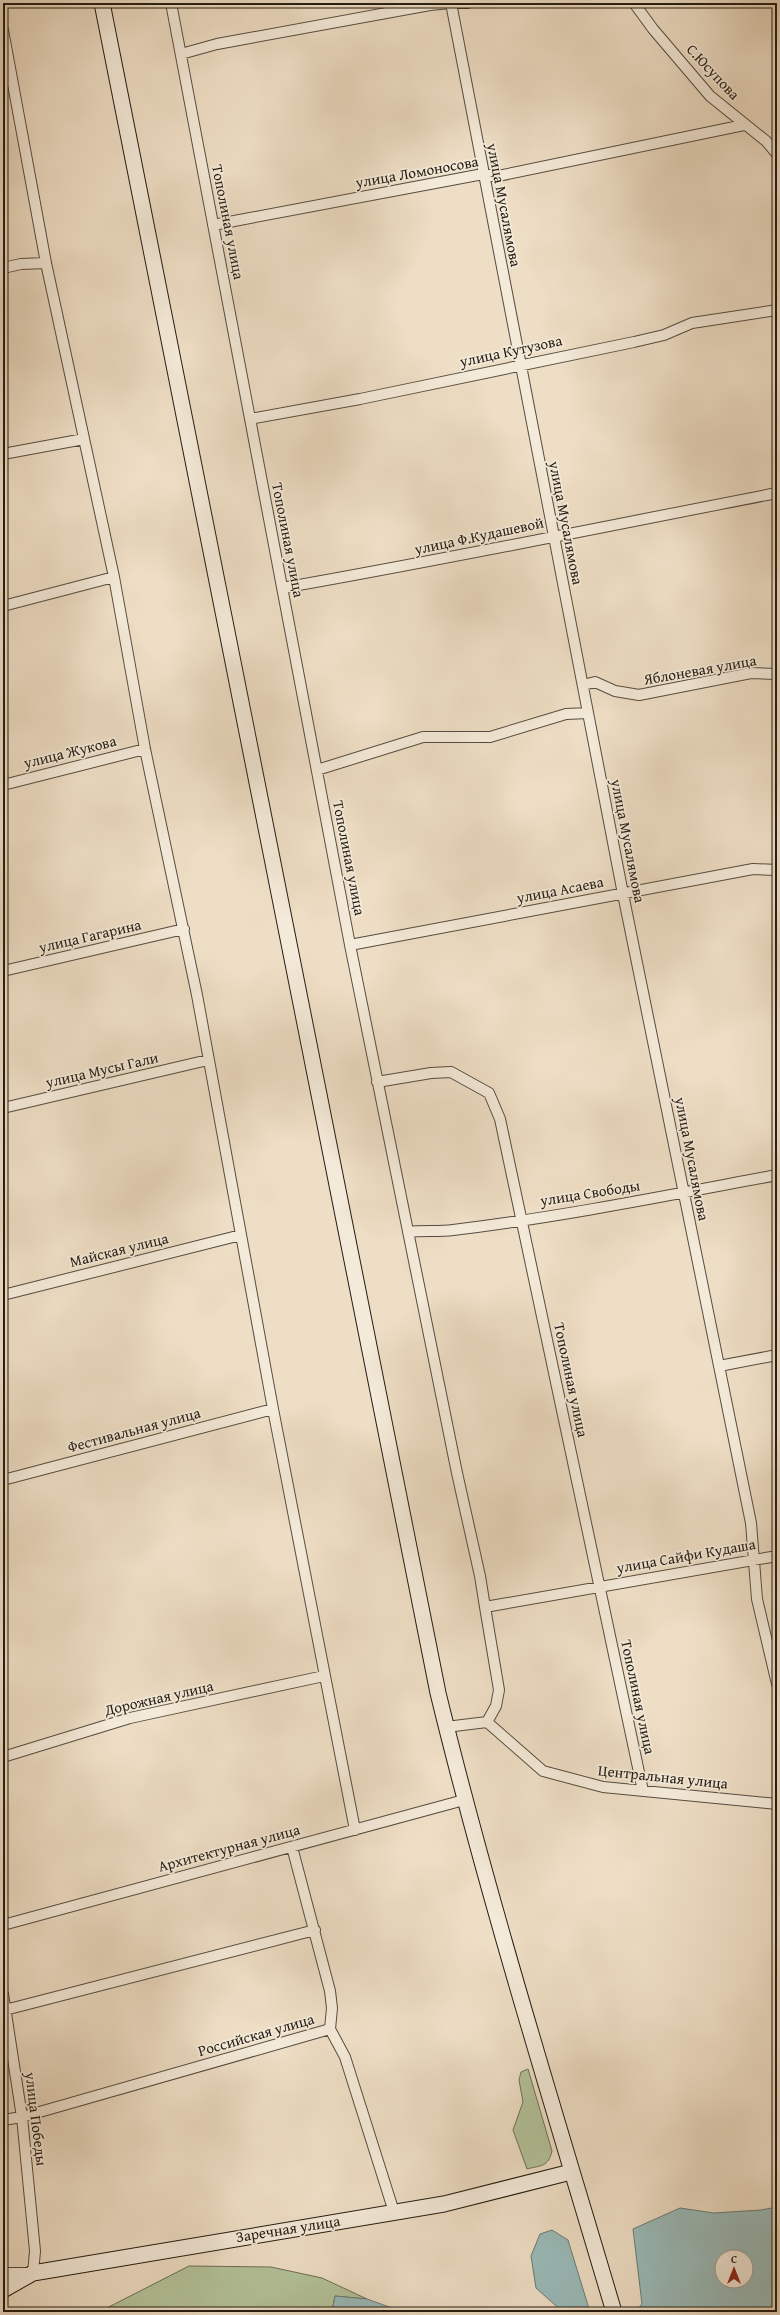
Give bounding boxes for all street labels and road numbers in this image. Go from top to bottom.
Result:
street label: С.Юсупова [682,39,745,105]
street label: улица Мусалямова [482,140,527,269]
street label: улица Ломоносова [353,150,481,193]
street label: Тополиная улица [207,163,250,282]
street label: улица Кутузова [457,329,565,372]
street label: улица Мусалямова [544,458,589,587]
street label: Тополиная улица [267,481,310,600]
street label: улица Ф.Кудашевой [411,512,546,560]
street label: Яблоневая улица [641,649,759,690]
street label: улица Жукова [20,730,119,773]
street label: улица Мусалямова [606,776,651,905]
street label: Тополиная улица [328,799,371,918]
street label: улица Асаева [514,871,606,908]
street label: улица Гагарина [36,913,144,958]
street label: улица Мусы Гали [42,1046,160,1093]
street label: улица Мусалямова [670,1094,715,1223]
street label: улица Свободы [537,1174,642,1211]
street label: Майская улица [67,1227,171,1272]
street label: Тополиная улица [549,1321,594,1440]
street label: Фестивальная улица [65,1401,203,1457]
street label: улица Сайфи Кудаша [614,1533,758,1578]
street label: Тополиная улица [616,1638,661,1757]
street label: Дорожная улица [101,1675,216,1720]
street label: Центральная улица [597,1759,730,1794]
street label: Архитектурная улица [156,1818,303,1877]
street label: Российская улица [195,2008,317,2061]
street label: улица Победы [20,2070,53,2168]
street label: Заречная улица [234,2210,342,2247]

